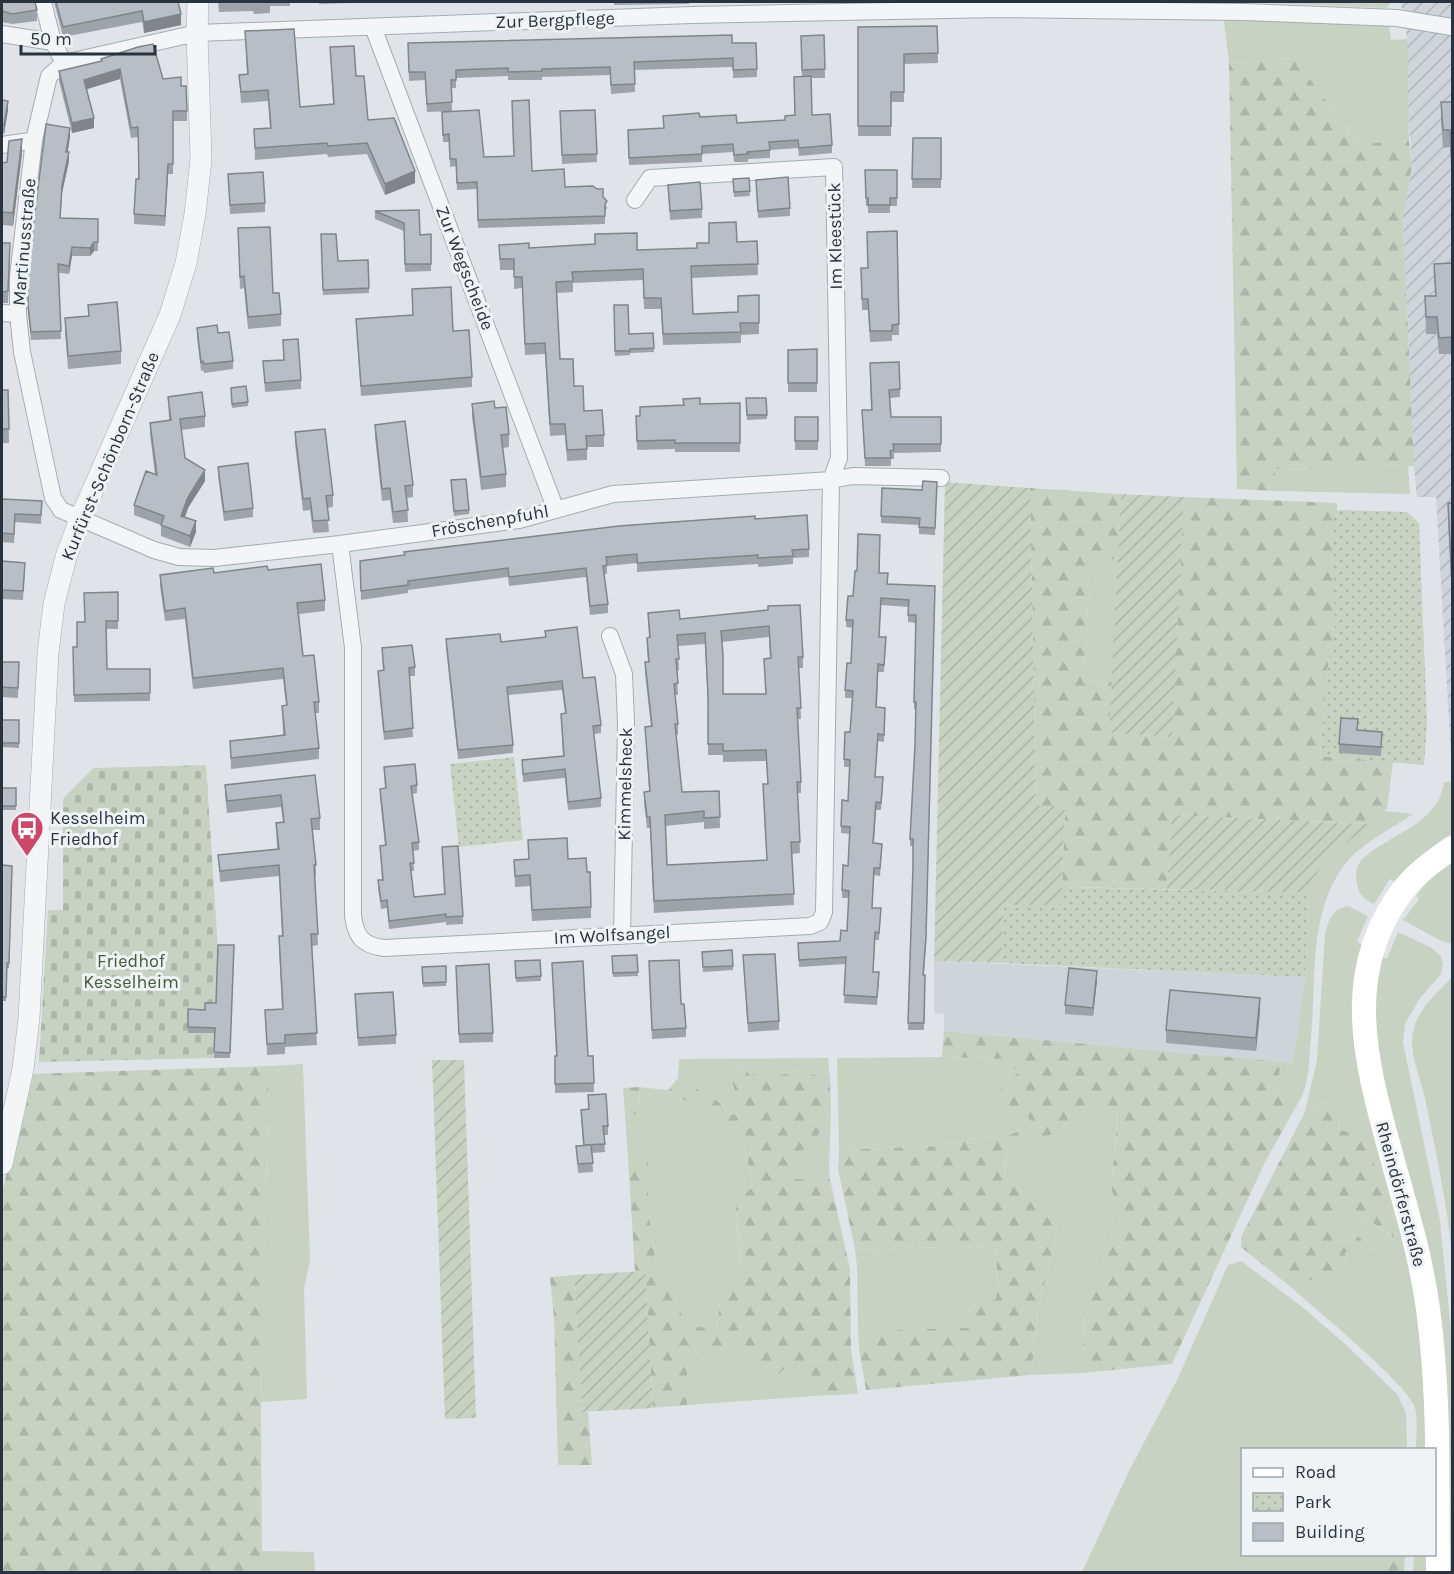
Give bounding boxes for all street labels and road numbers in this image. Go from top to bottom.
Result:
street label: Zur Bergpflege [495,7,615,33]
street label: Martinusstraße [7,177,41,307]
street label: Im Kleestück [823,182,847,290]
street label: Zur Wegscheide [431,203,499,333]
street label: Kurfürst-Schönborn-Straße [56,348,164,564]
street label: Fröschenpfuhl [430,500,550,542]
street label: Kimmelsheck [613,727,637,841]
street label: Im Wolfsangel [553,921,671,949]
street label: Rheindörferstraße [1371,1119,1431,1269]

